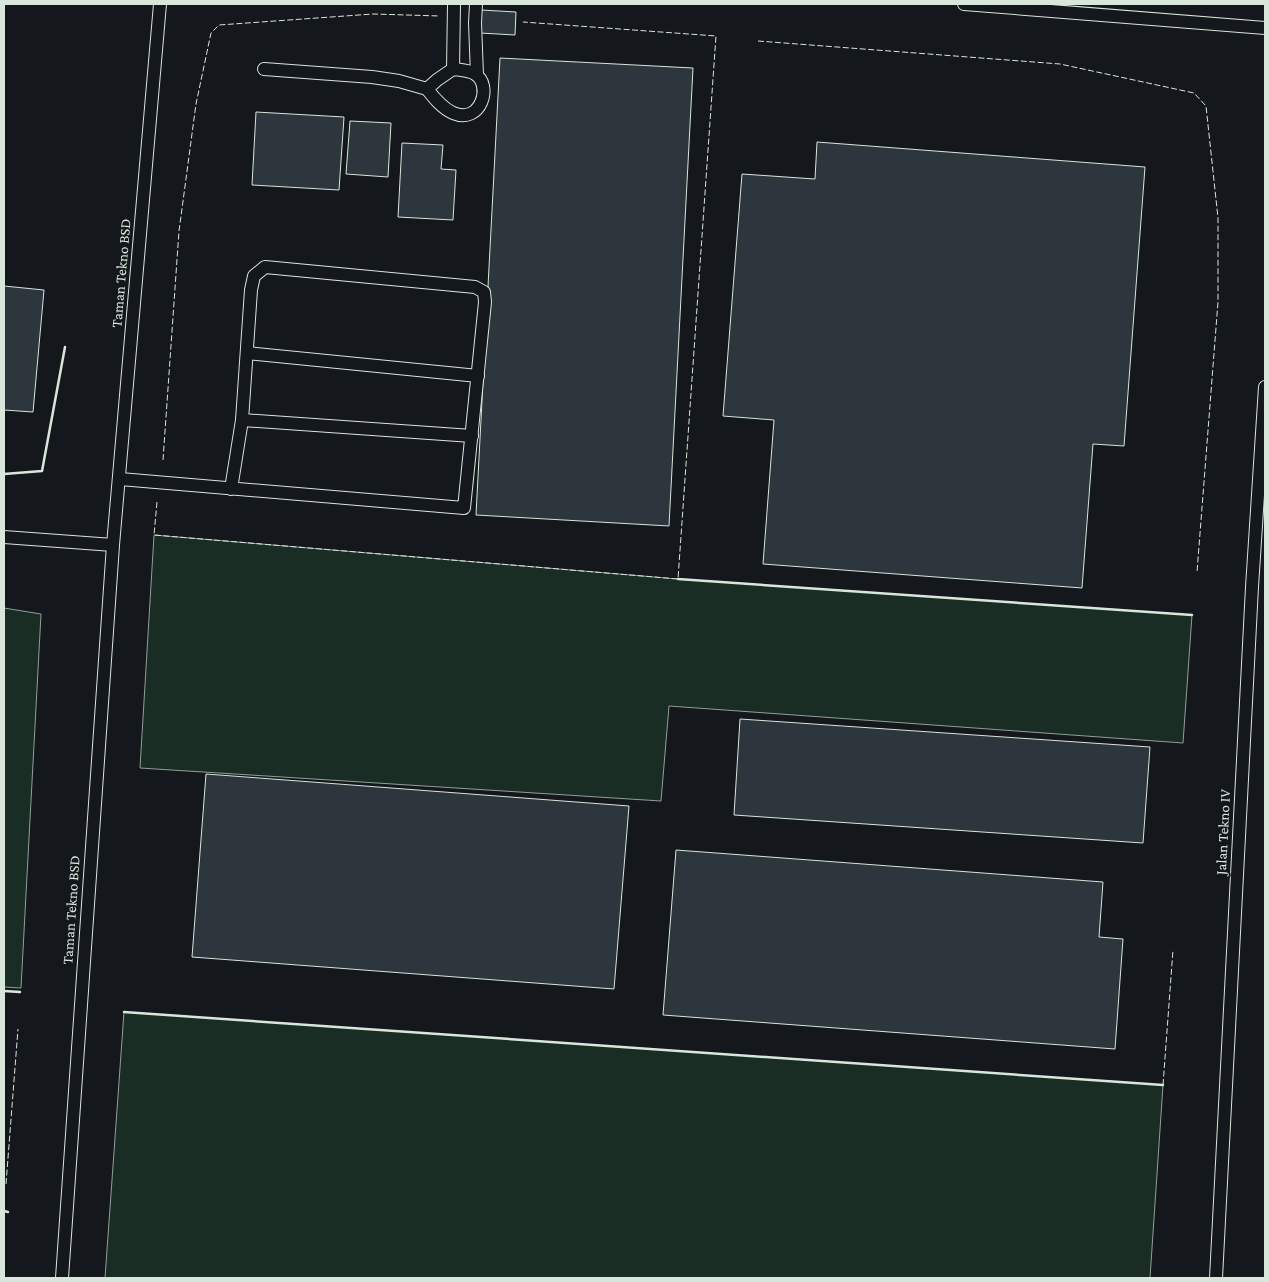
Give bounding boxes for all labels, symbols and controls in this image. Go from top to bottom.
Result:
street label: Taman Tekno BSD [108,218,134,328]
street label: Jalan Tekno IV [1213,788,1234,877]
street label: Taman Tekno BSD [59,855,83,965]

